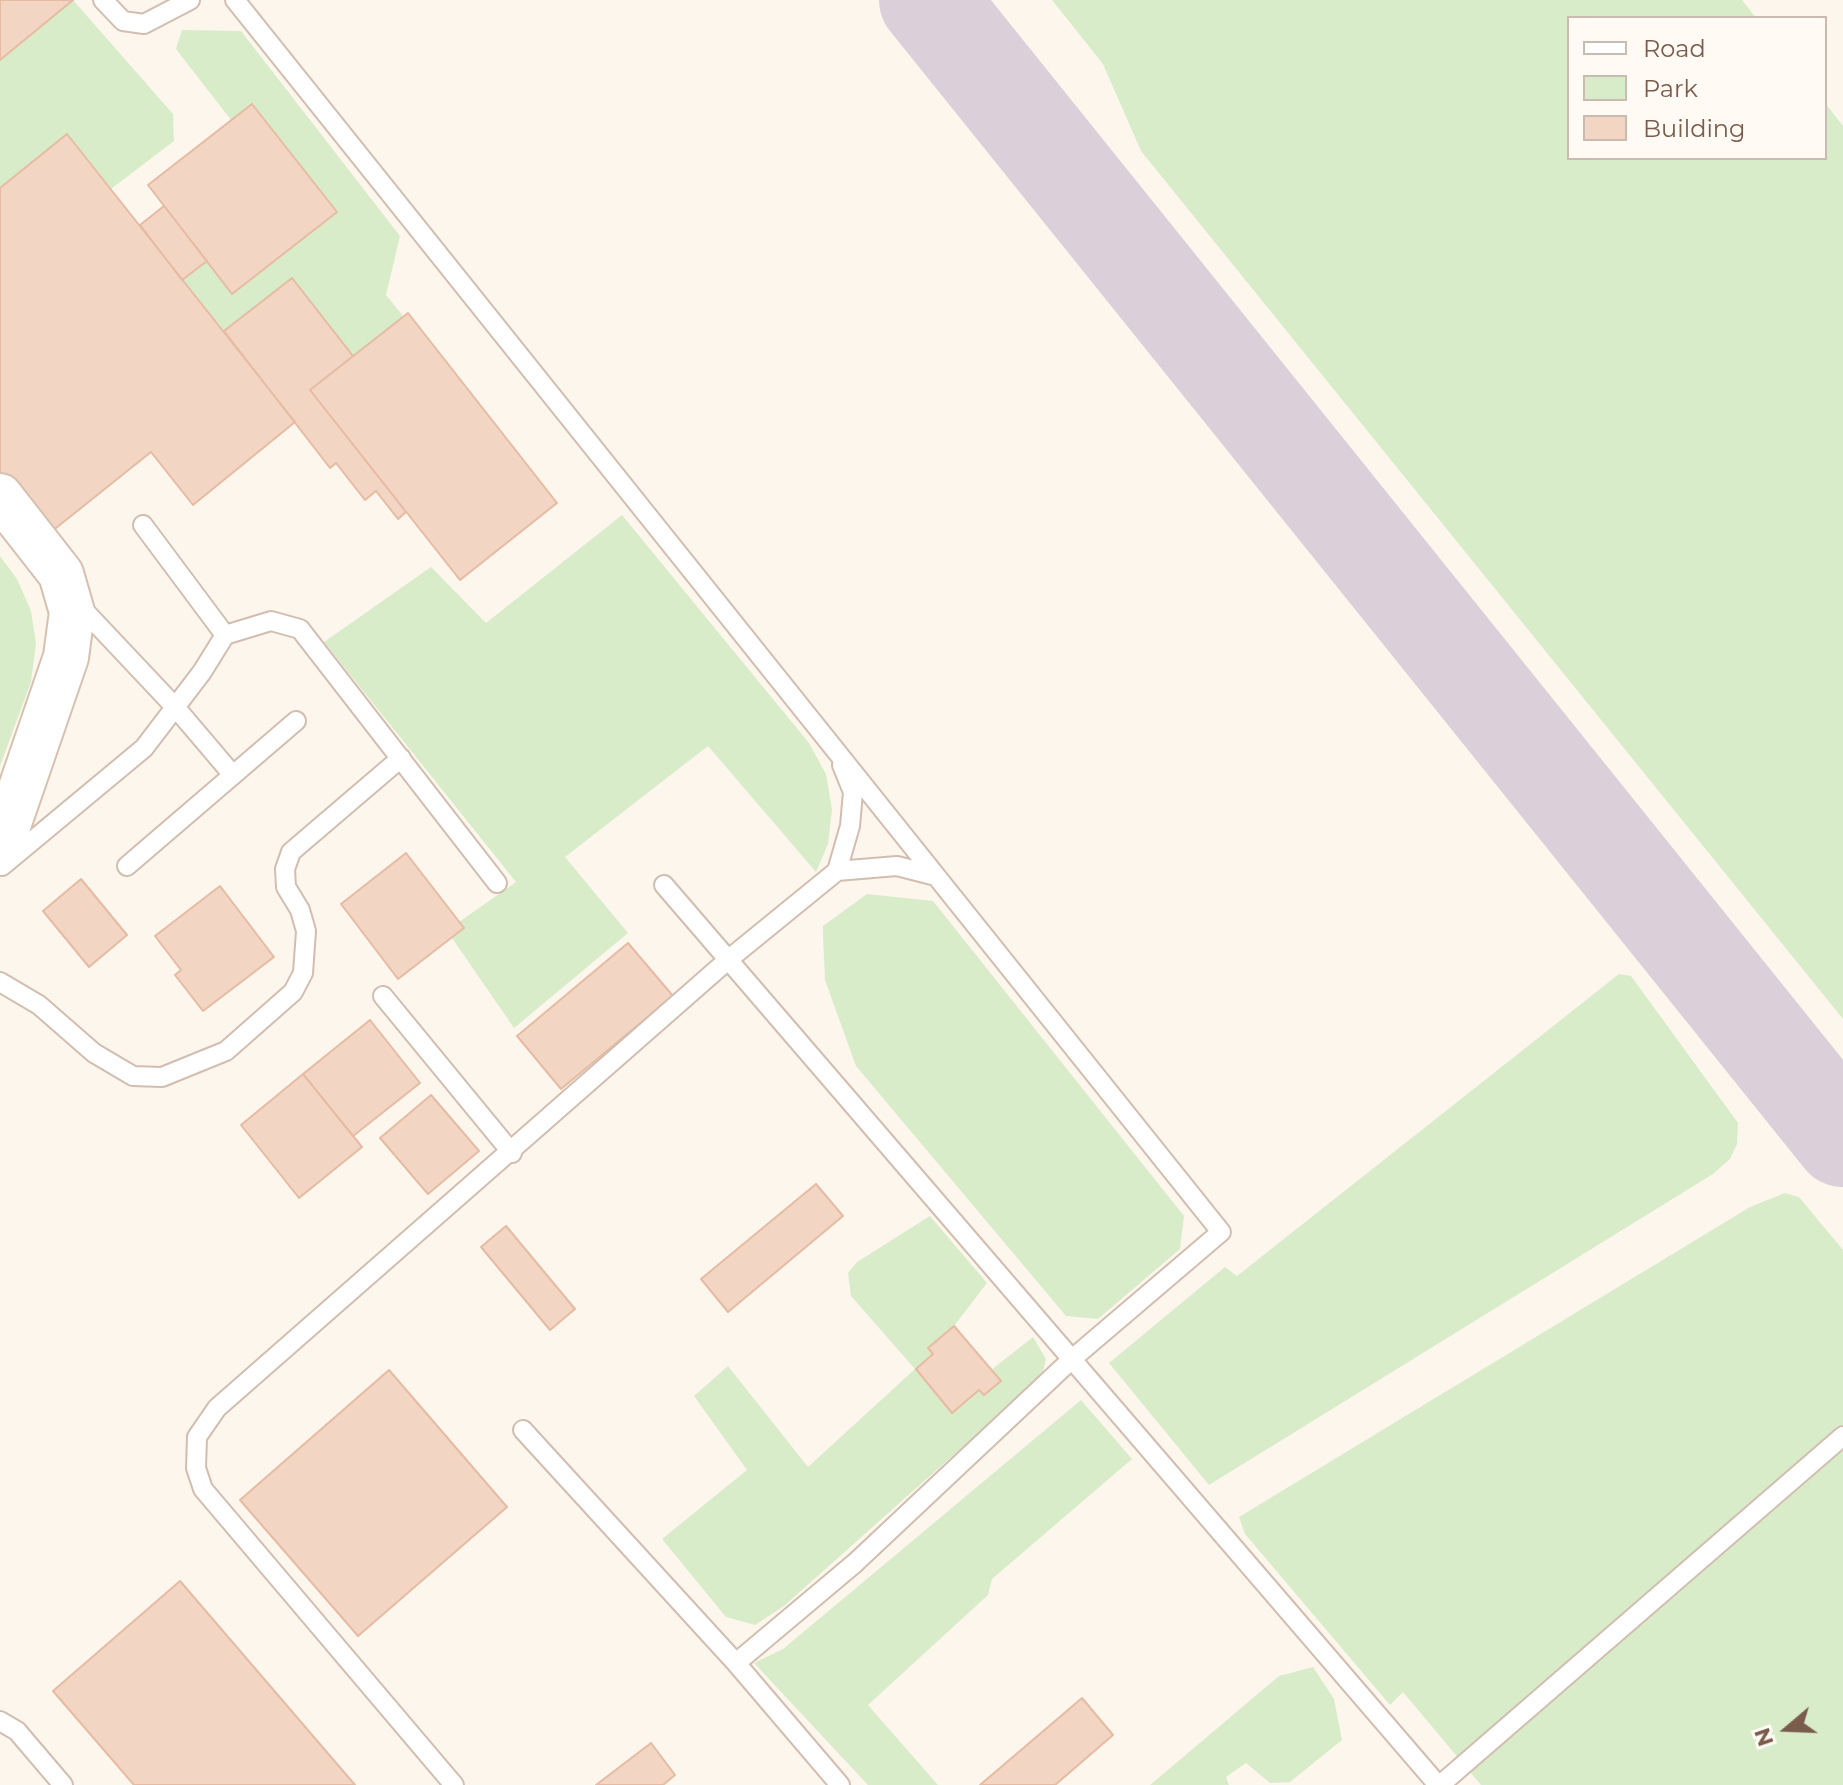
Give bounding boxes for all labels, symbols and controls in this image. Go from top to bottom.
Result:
legend [1567,16,1827,160]
text: Road [1643,34,1706,63]
text: Park [1643,74,1698,103]
text: Building [1643,114,1746,143]
north arrow [1747,1689,1827,1769]
text: N [1748,1724,1779,1750]

